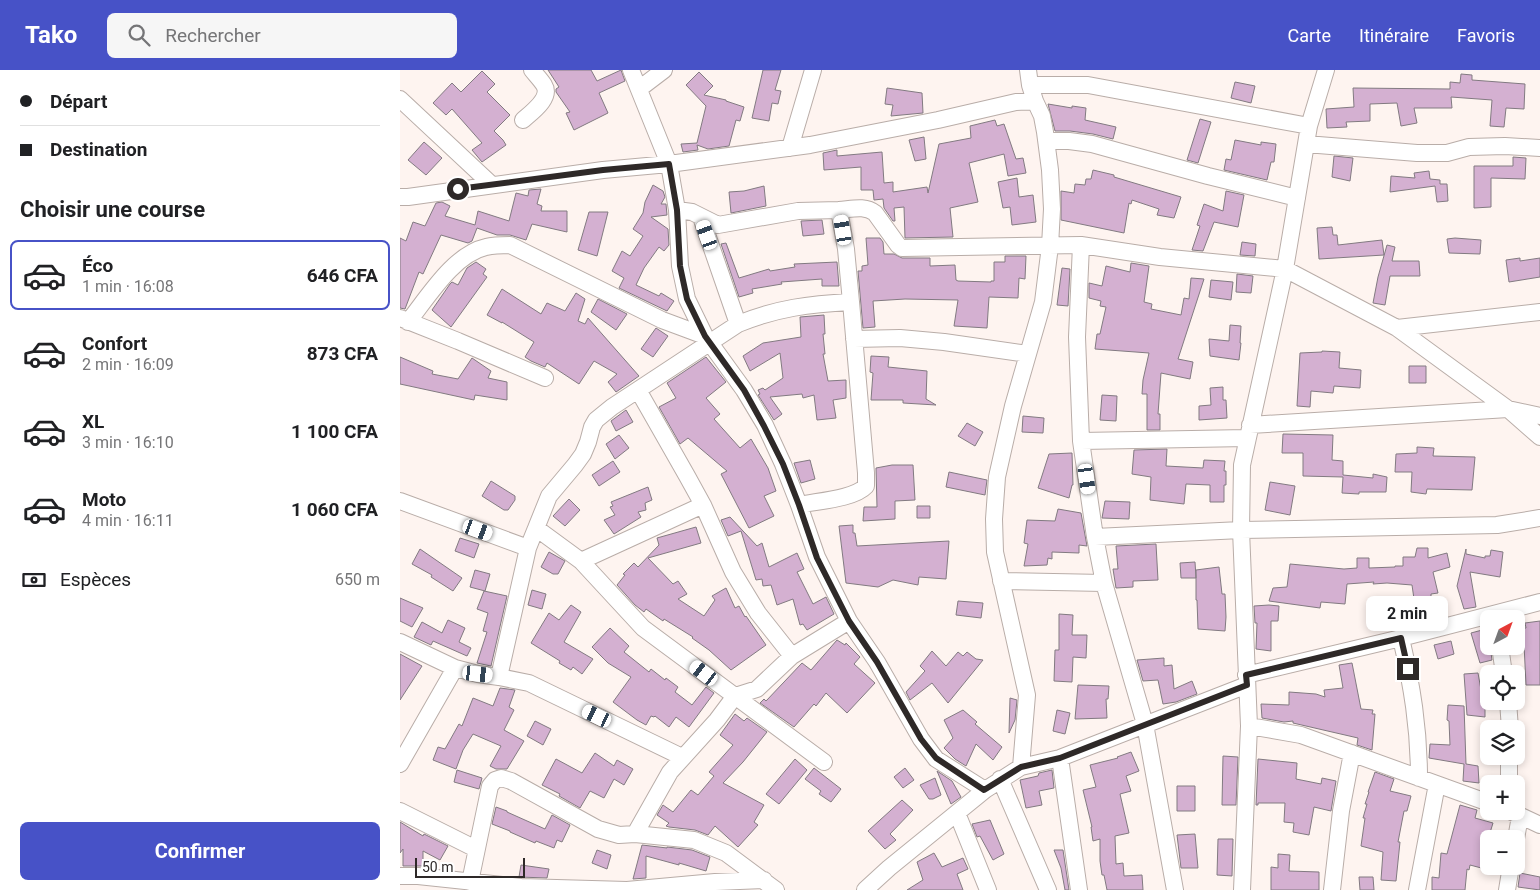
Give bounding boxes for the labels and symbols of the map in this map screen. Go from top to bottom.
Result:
route start [447,178,469,200]
car [833,214,852,246]
car [694,218,719,252]
car [1077,463,1096,495]
car [461,518,494,542]
callout: 2 min [1367,596,1449,632]
north arrow [1480,610,1525,655]
car [687,658,720,688]
route end [1397,658,1419,680]
car [462,665,493,683]
car [580,703,613,729]
scale bar [415,855,525,878]

